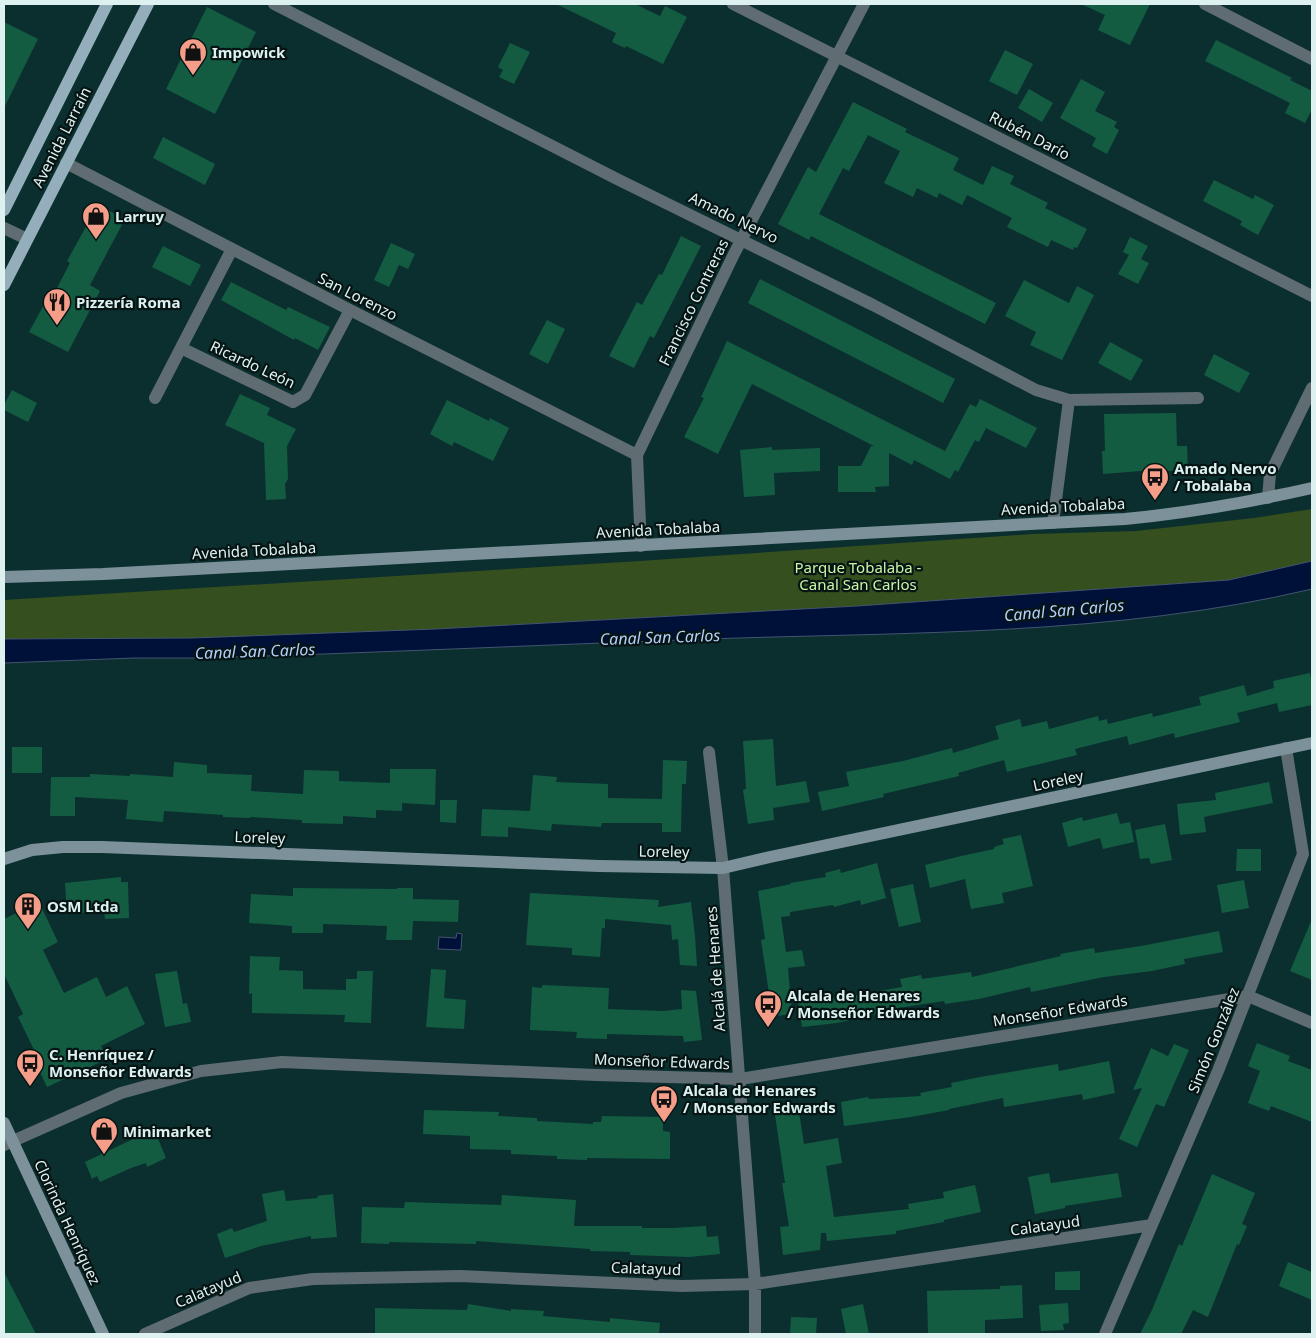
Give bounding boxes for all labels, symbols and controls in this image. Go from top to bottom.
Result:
shop icon: Impowick [178,37,208,76]
place label: Impowick [212,42,286,62]
street label: Avenida Larraín [27,83,95,191]
street label: Rubén Darío [986,106,1074,164]
street label: Amado Nervo [686,187,782,247]
shop icon: Larruy [81,201,111,240]
place label: Larruy [115,206,165,226]
street label: Francisco Contreras [654,235,732,369]
street label: San Lorenzo [315,267,401,325]
restaurant icon: Pizzería Roma [42,287,72,326]
place label: Pizzería Roma [76,292,180,312]
street label: Ricardo León [207,336,299,392]
place label: Amado Nervo / Tobalaba [1174,458,1277,495]
bus stop icon: Amado Nervo / Tobalaba [1140,462,1170,501]
street label: Avenida Tobalaba [1000,493,1126,519]
street label: Avenida Tobalaba [595,516,721,542]
street label: Avenida Tobalaba [191,537,317,563]
park label: Parque Tobalaba - Canal San Carlos [795,557,922,594]
water label: Canal San Carlos [1003,594,1125,626]
water label: Canal San Carlos [599,624,721,650]
water label: Canal San Carlos [194,638,316,664]
street label: Loreley [1031,765,1085,795]
street label: Loreley [234,826,286,848]
street label: Loreley [638,841,690,861]
building icon: OSM Ltda [13,891,43,930]
place label: OSM Ltda [47,896,119,916]
street label: Alcalá de Henares [701,906,729,1032]
street label: Simón González [1183,984,1243,1096]
place label: Alcala de Henares / Monseñor Edwards [787,985,940,1022]
bus stop icon: Alcala de Henares / Monseñor Edwards [753,989,783,1028]
street label: Monseñor Edwards [991,989,1129,1031]
place label: C. Henríquez / Monseñor Edwards [49,1044,192,1081]
bus stop icon: C. Henríquez / Monseñor Edwards [15,1048,45,1087]
street label: Monseñor Edwards [594,1049,730,1073]
place label: Alcala de Henares / Monsenor Edwards [683,1080,836,1117]
bus stop icon: Alcala de Henares / Monsenor Edwards [649,1084,679,1123]
shop icon: Minimarket [89,1116,119,1155]
place label: Minimarket [123,1121,211,1141]
street label: Clorinda Henríquez [30,1156,106,1288]
street label: Calatayud [1009,1210,1081,1240]
street label: Calatayud [611,1257,681,1279]
street label: Calatayud [172,1266,244,1312]

